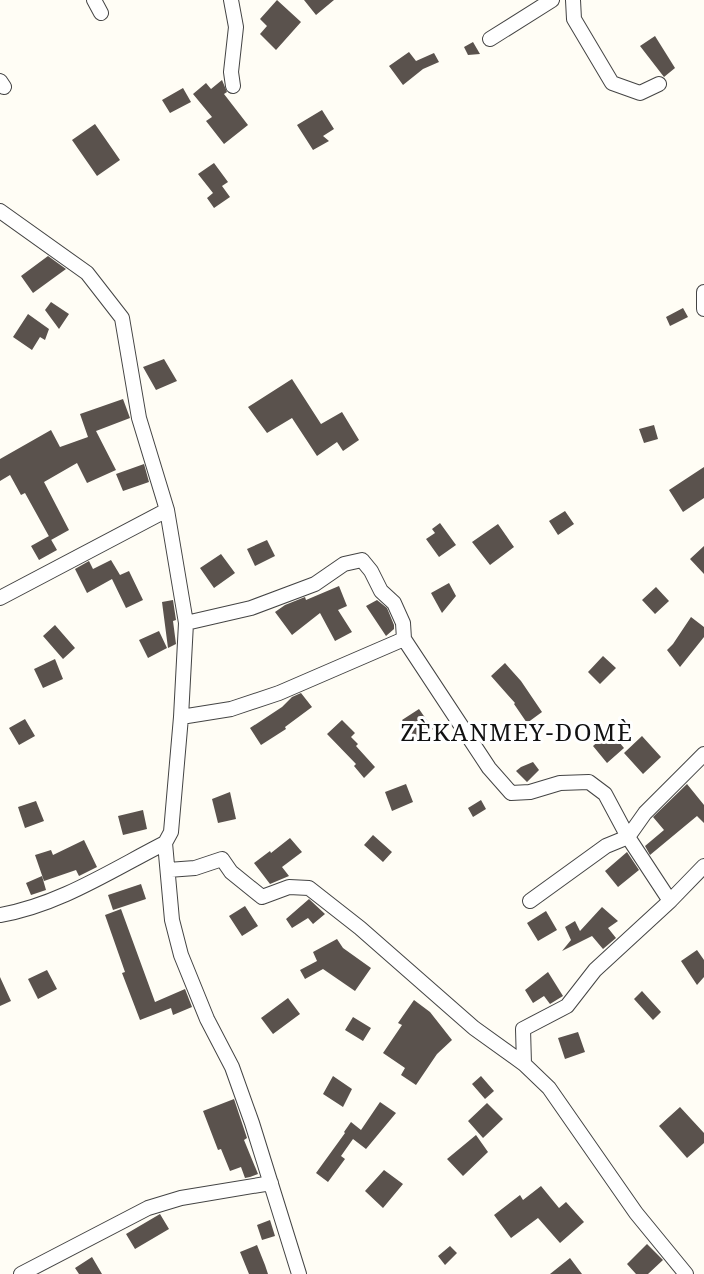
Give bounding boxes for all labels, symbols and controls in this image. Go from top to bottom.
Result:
district label: ZÈKANMEY-DOMÈ [401,715,633,748]

